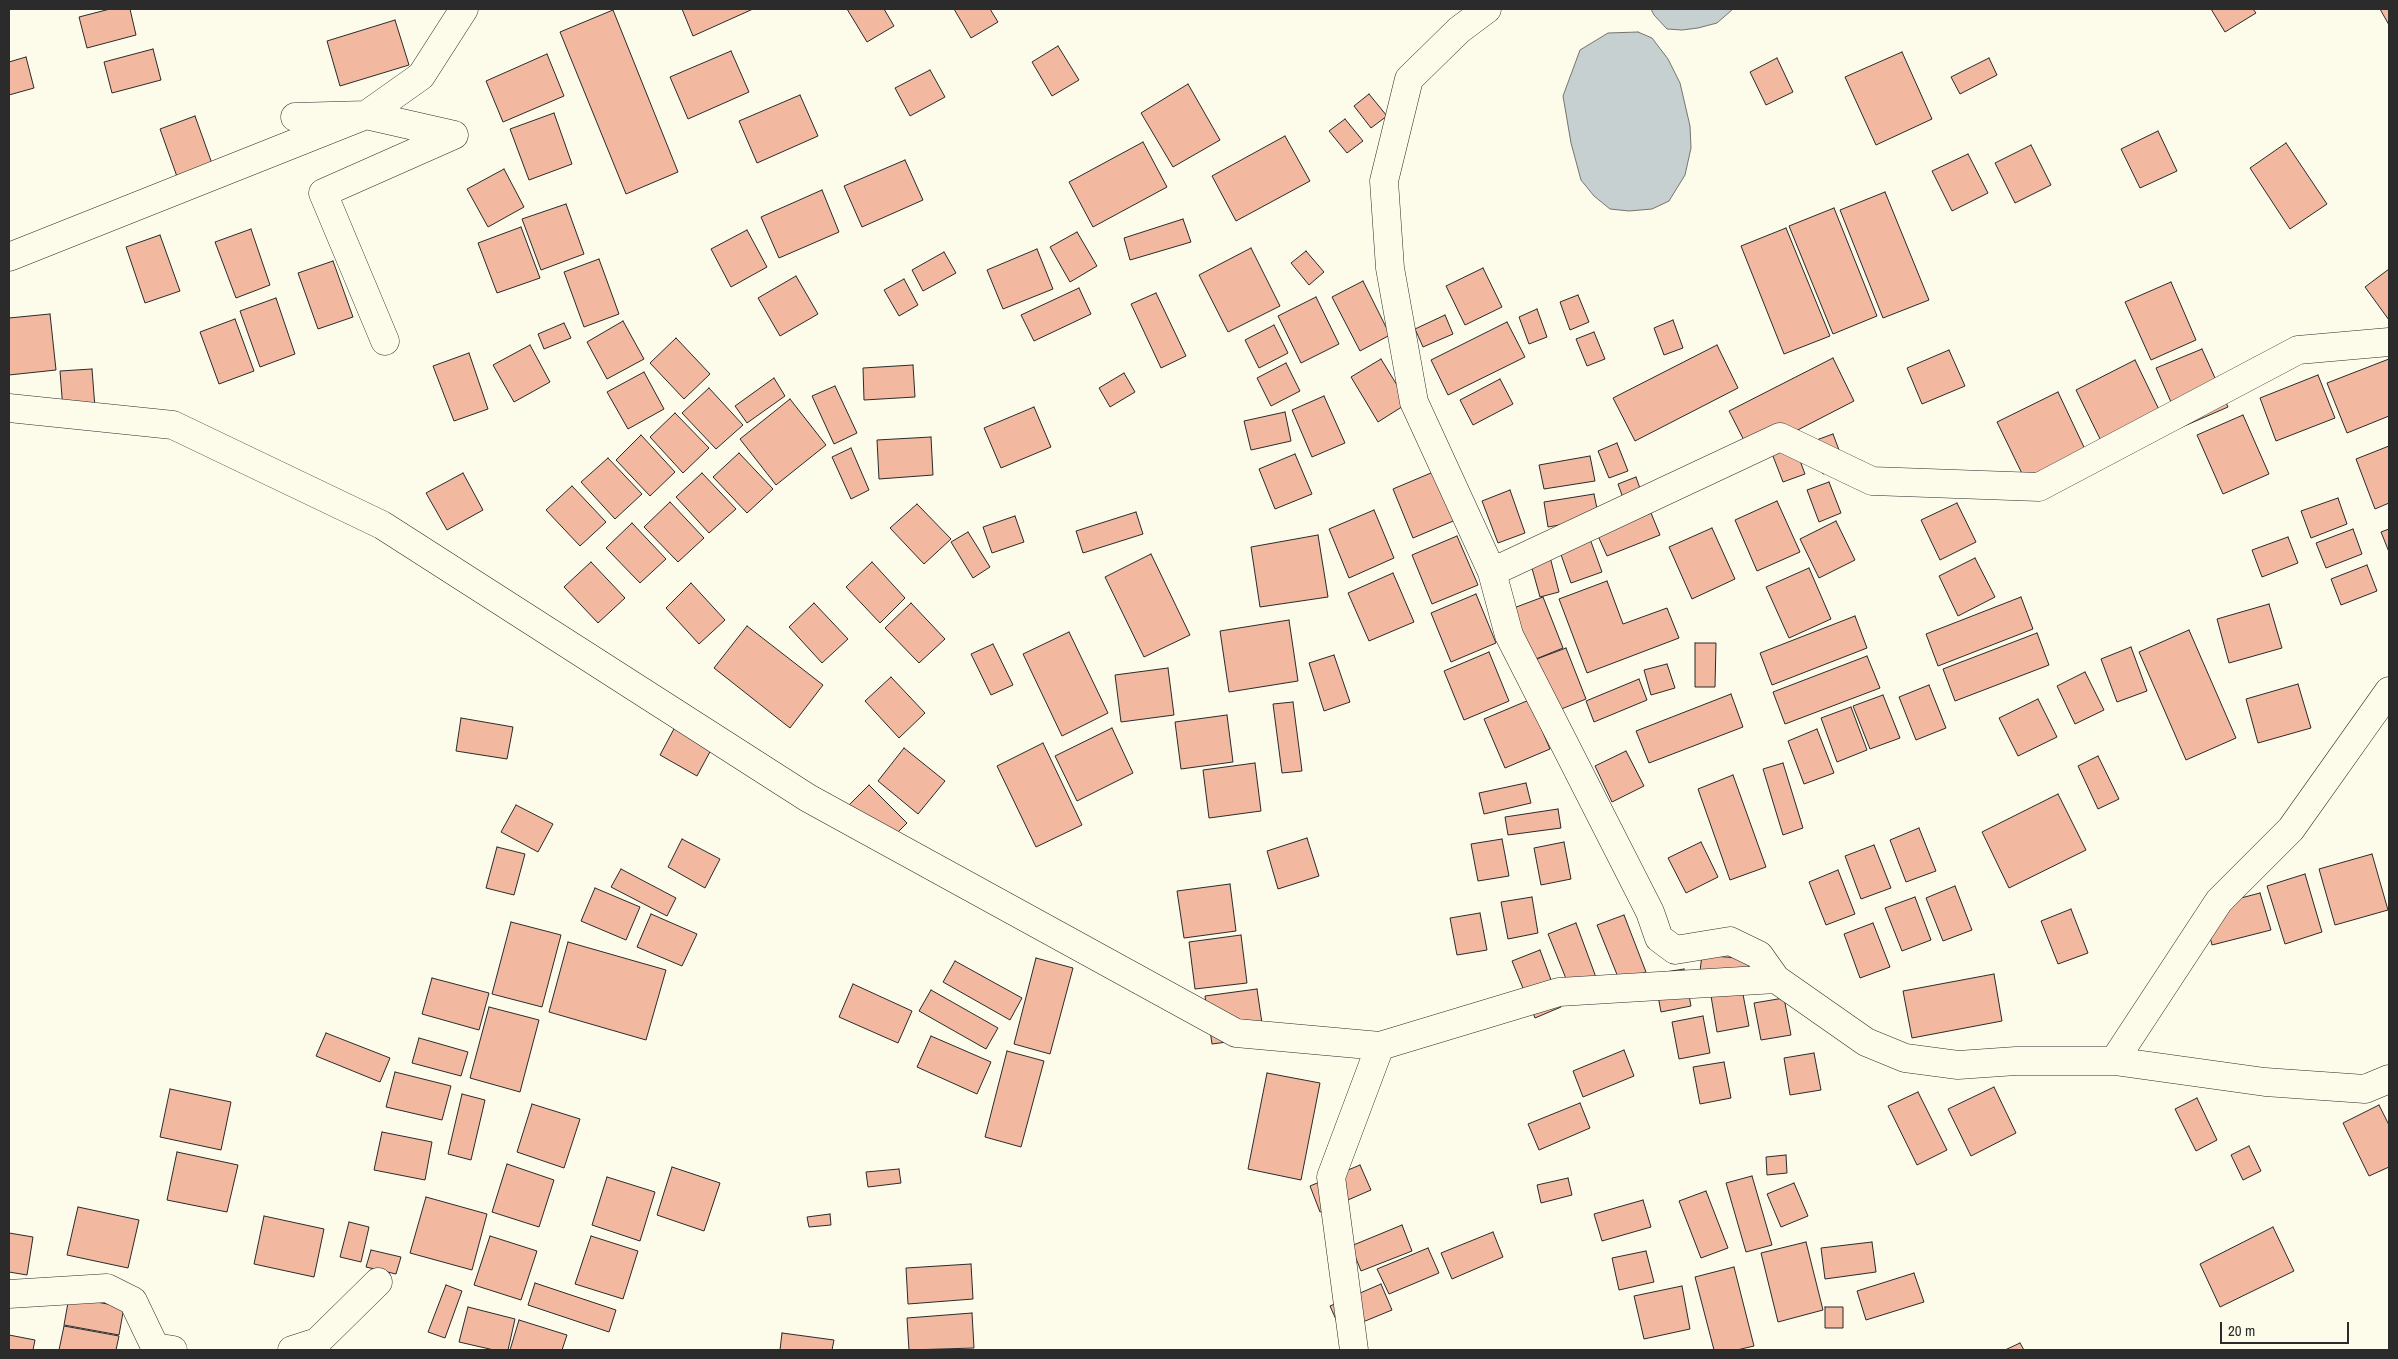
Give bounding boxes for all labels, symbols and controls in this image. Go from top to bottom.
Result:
scale bar [2223,1312,2352,1344]
text: 20 m [2228,1320,2255,1341]

